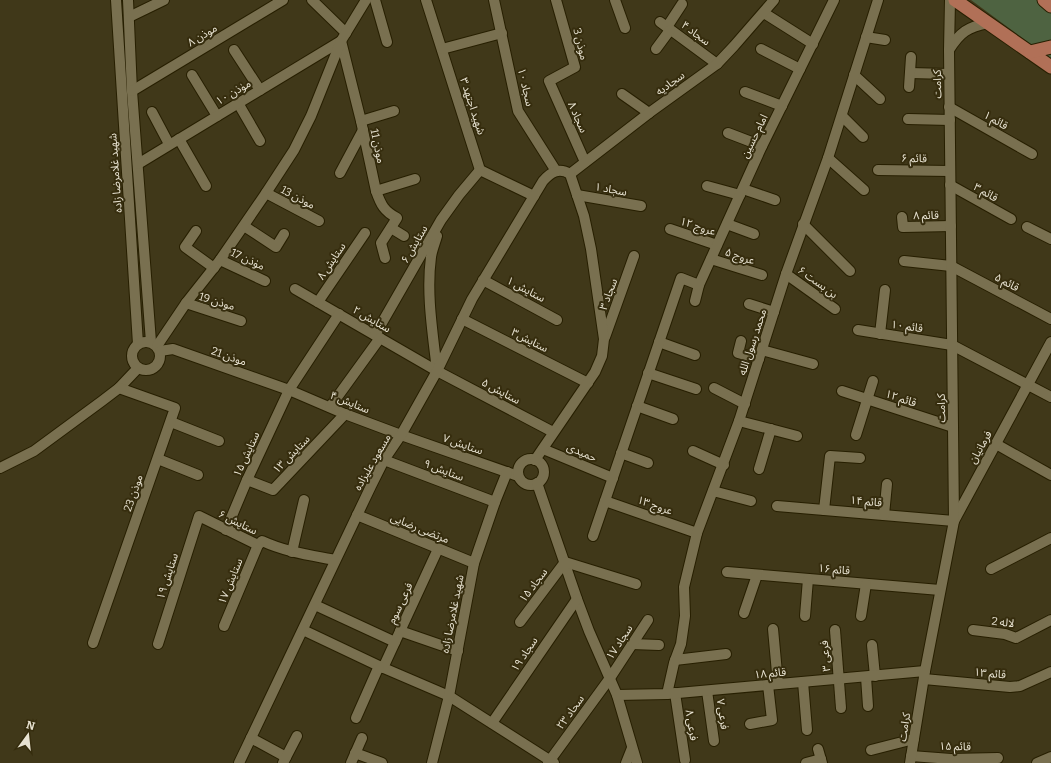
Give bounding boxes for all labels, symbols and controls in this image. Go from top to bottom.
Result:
street label: سجاد ۴ [679,18,713,49]
street label: موذن ۸ [185,21,220,49]
street label: موذن 3 [570,27,591,62]
street label: سجاد ۱۰ [515,67,536,108]
street label: سجادیه [653,68,688,98]
street label: کرامت [931,69,944,99]
street label: شهید اجتهد ۳ [457,76,488,137]
street label: موٰذن ۱۰ [213,77,253,108]
street label: سجاد ۸ [565,100,590,135]
street label: قائم ۱ [980,108,1010,134]
street label: امام حسین [738,112,772,161]
street label: موذن 11 [368,128,388,165]
street label: شهید غلامرضا زاده [106,132,125,213]
street label: قائم ۶ [901,152,927,167]
street label: سجاد ۱ [594,180,628,199]
street label: قائم ۳ [970,180,1000,206]
street label: موذن 13 [279,183,317,212]
street label: قائم ۸ [913,209,939,224]
street label: عروج ۱۲ [678,215,718,239]
street label: ستایش ۶ [398,223,431,266]
street label: ستایش ۸ [314,240,349,282]
street label: موٰذن 17 [229,246,267,273]
street label: عروج ۵ [723,246,757,268]
street label: بن بست ۶ [795,264,840,301]
street label: قائم ۵ [991,271,1021,296]
street label: ستایش ۱ [504,274,548,305]
street label: سجاد ۳ [597,276,620,312]
street label: موذن 19 [197,290,237,313]
street label: ستایش ۲ [350,303,393,336]
street label: محمد رسول الله [736,307,769,377]
street label: قائم ۱۰ [890,318,924,337]
street label: ستایش۳ [509,326,551,355]
street label: موذن 21 [210,344,248,369]
street label: ستایش ۵ [479,376,523,407]
street label: قائم ۱۲ [883,387,918,412]
street label: ستایش ۴ [328,389,372,416]
street label: کرامت [935,393,948,423]
street label: فرمانیان [966,428,995,466]
street label: ستایش ۱۵ [230,429,263,479]
street label: ستایش ۱۳ [270,432,313,476]
street label: مسعود علیزاده [351,432,394,493]
street label: ستایش ۷ [441,432,485,458]
street label: حمیدی [565,440,599,465]
street label: ستایش ۹ [422,457,466,484]
street label: موذن 23 [121,473,146,513]
street label: عروج ۱۳ [635,493,675,519]
street label: قائم ۱۴ [849,494,883,511]
street label: ستایش ۶ [216,507,260,538]
street label: مرتضی رضایی [389,511,451,546]
street label: ستایش ۱۹ [154,551,181,601]
street label: ستایش ۱۷ [215,556,246,606]
street label: قائم ۱۶ [817,562,851,579]
street label: سجاد ۱۵ [517,566,551,605]
street label: شهید غلامرضا زاده [439,573,467,654]
street label: فرعی سوم [385,580,417,626]
street label: لاله 2 [991,615,1015,630]
street label: سجاد ۱۷ [603,622,636,662]
street label: سجاد ۱۹ [508,634,541,674]
street label: فرعی ۳ [818,640,833,672]
street label: قائم ۱۸ [754,666,787,683]
street label: قائم ۱۳ [973,666,1007,683]
street label: سحاد ۲۳ [554,692,587,732]
street label: فرعی ۷ [714,698,731,730]
street label: فرعی ۸ [683,709,700,742]
street label: کرامت [896,711,913,742]
north arrow [8,715,48,755]
text: N [25,718,37,733]
street label: قائم ۱۵ [939,740,971,755]

